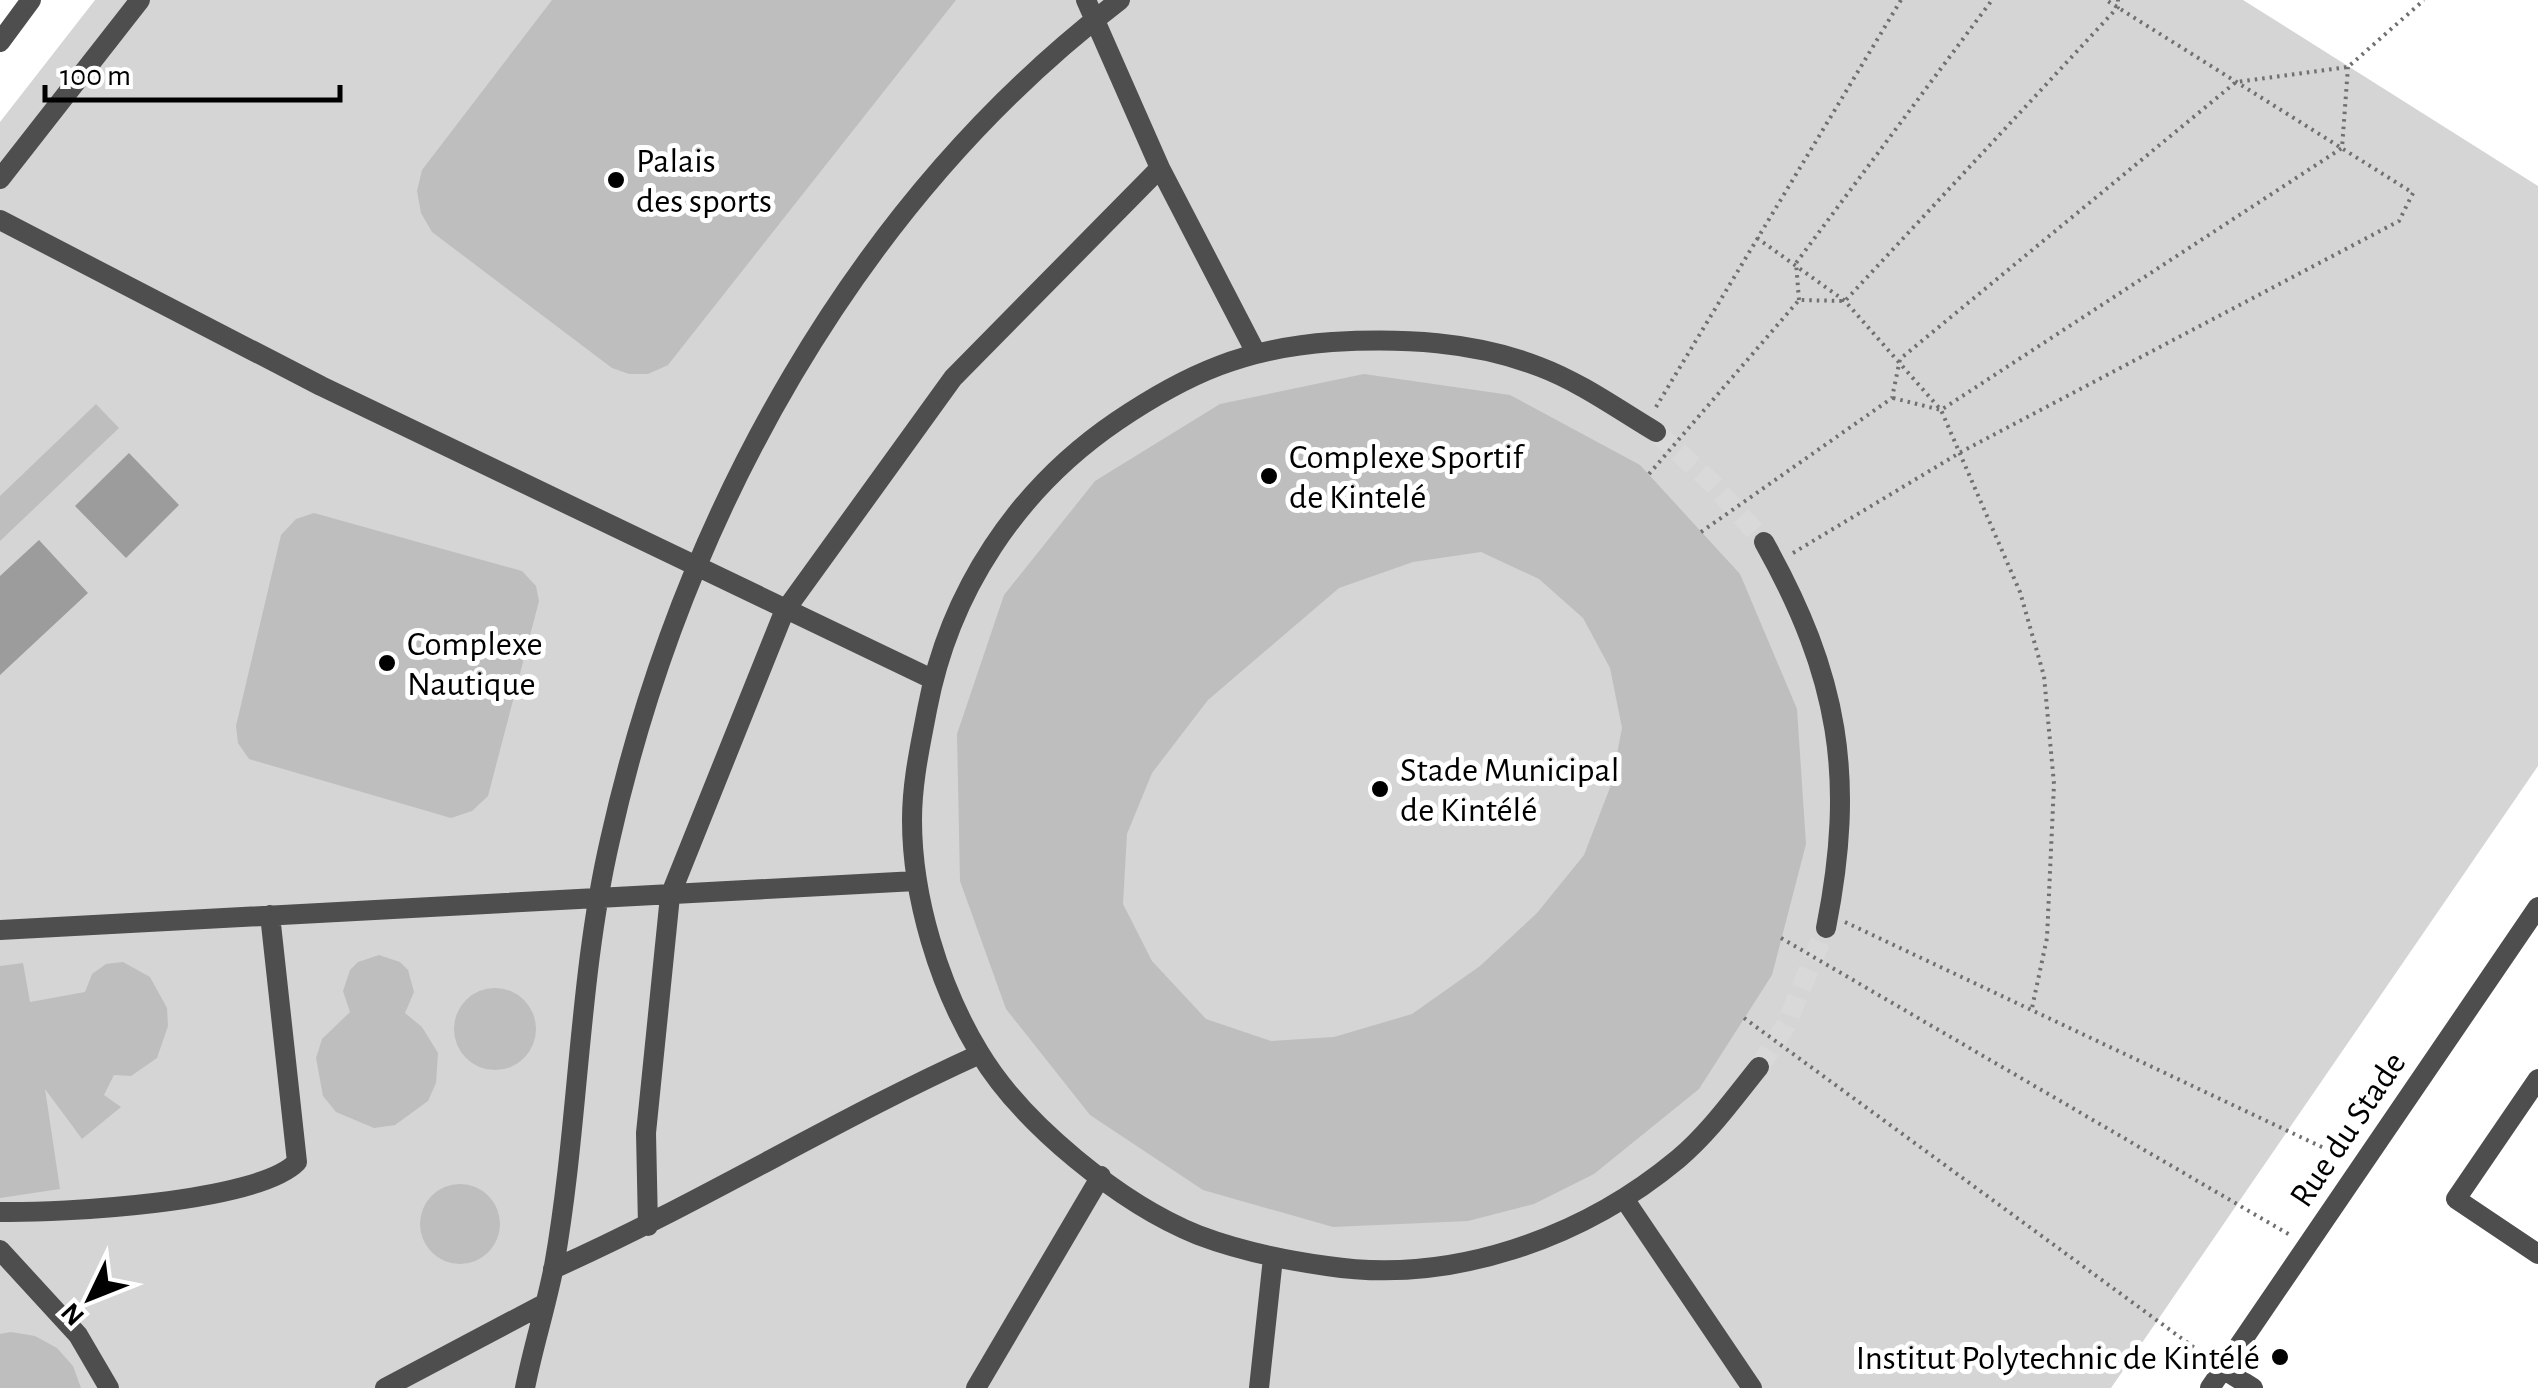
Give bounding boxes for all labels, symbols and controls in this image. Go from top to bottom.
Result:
scale bar [45,40,340,102]
text: 100 m [60,61,131,91]
place label: Palais des sports [636,144,772,219]
marker: Palais des sports [605,169,627,191]
place label: Complexe Sportif de Kintelé [1289,440,1526,515]
marker: Complexe Sportif de Kintelé [1258,465,1280,487]
place label: Complexe Nautique [407,627,543,702]
marker: Complexe Nautique [376,652,398,674]
place label: Stade Municipal de Kintélé [1400,753,1619,828]
marker: Stade Municipal de Kintélé [1369,778,1391,800]
street label: Rue du Stade [2284,1046,2413,1214]
north arrow [40,1248,140,1348]
text: N [56,1297,90,1330]
place label: Institut Polytechnic de Kintélé [1856,1341,2260,1376]
marker: Institut Polytechnic de Kintélé [2269,1346,2291,1368]

